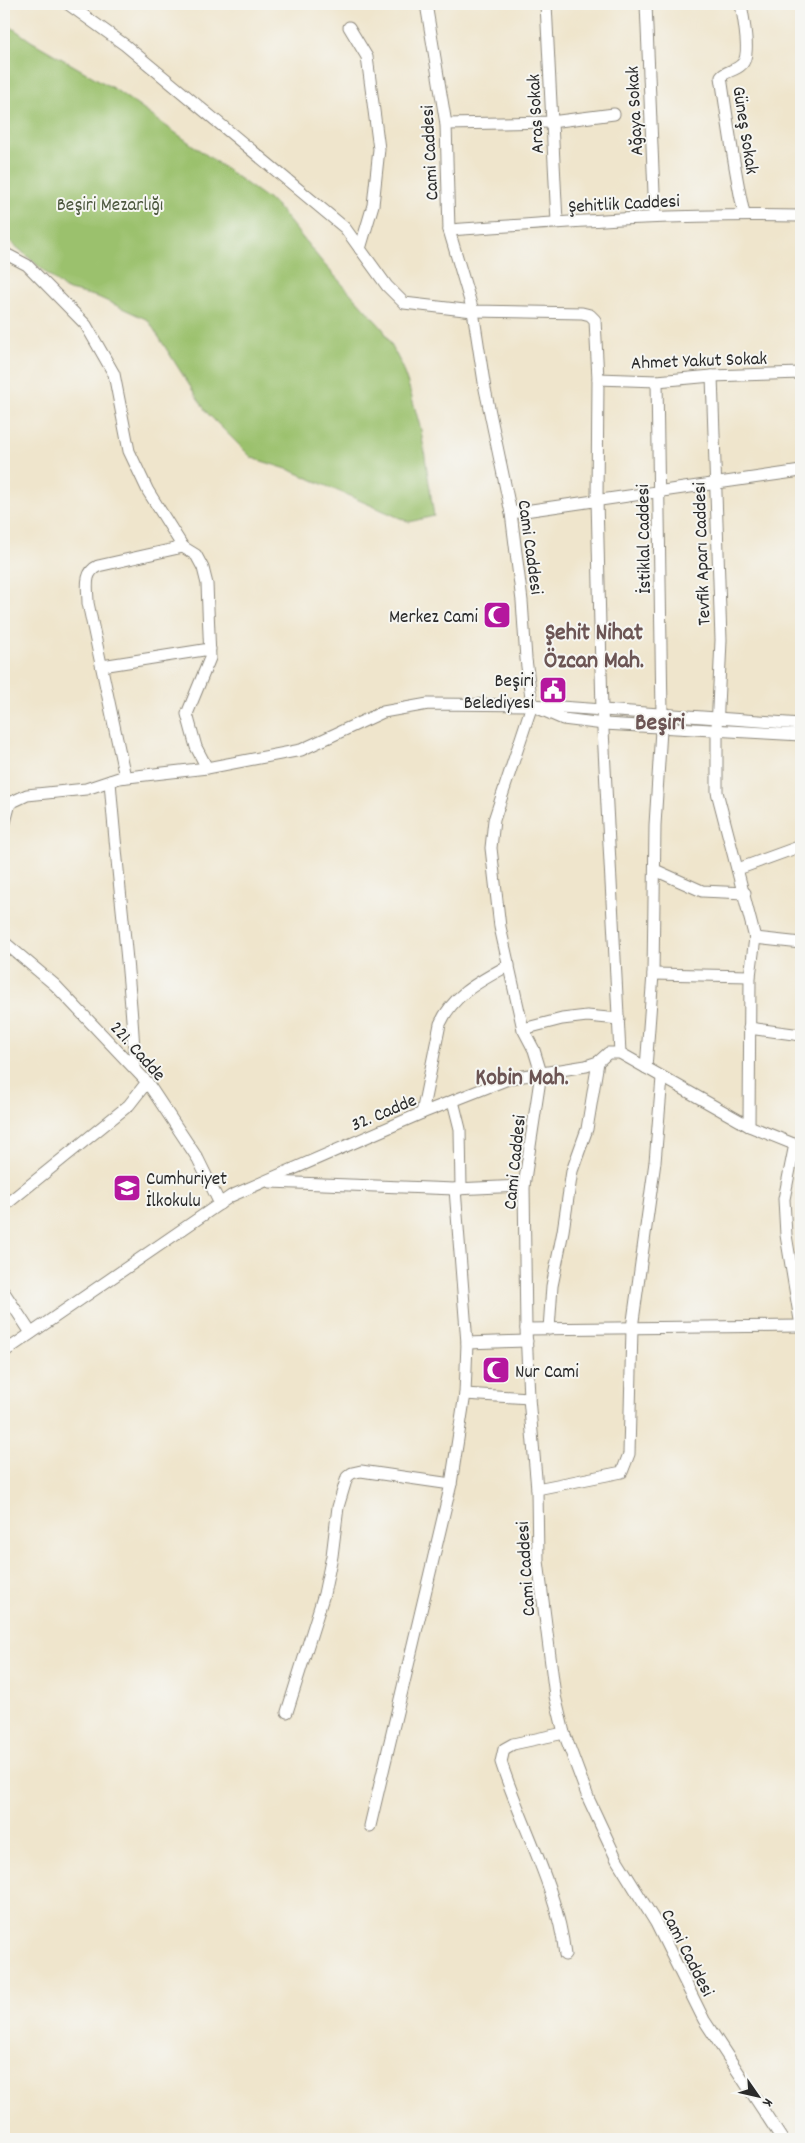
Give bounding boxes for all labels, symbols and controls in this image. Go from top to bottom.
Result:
street label: Ağaya Sokak [621,65,652,156]
street label: Aras Sokak [522,73,553,154]
street label: Güneş Sokak [723,85,764,177]
street label: Cami Caddesi [415,104,447,201]
street label: Şehitlik Caddesi [568,189,681,222]
park label: Beşiri Mezarlığı [57,193,163,220]
street label: Ahmet Yakut Sokak [630,347,768,378]
street label: Tevfik Aparı Caddesi [687,481,719,626]
street label: İstiklal Caddesi [631,483,660,594]
street label: Cami Caddesi [509,499,549,597]
mosque icon: Merkez Cami [482,600,512,630]
place label: Merkez Cami [389,605,479,632]
district label: Şehit Nihat Özcan Mah. [544,617,644,679]
place label: Beşiri Belediyesi [464,669,535,718]
public building icon: Beşiri Belediyesi [538,675,568,705]
district label: Beşiri [635,707,686,741]
street label: 221. Cadde [102,1016,171,1088]
district label: Kobin Mah. [475,1062,569,1096]
street label: 32. Cadde [347,1088,421,1140]
street label: Cami Caddesi [498,1113,535,1211]
place label: Cumhuriyet İlkokulu [146,1167,227,1216]
school or university icon: Cumhuriyet İlkokulu [112,1173,142,1203]
mosque icon: Nur Cami [481,1355,511,1385]
place label: Nur Cami [515,1360,579,1387]
street label: Cami Caddesi [511,1520,544,1617]
street label: Cami Caddesi [652,1905,720,2003]
north arrow [732,2070,782,2120]
text: K [757,2094,777,2111]

